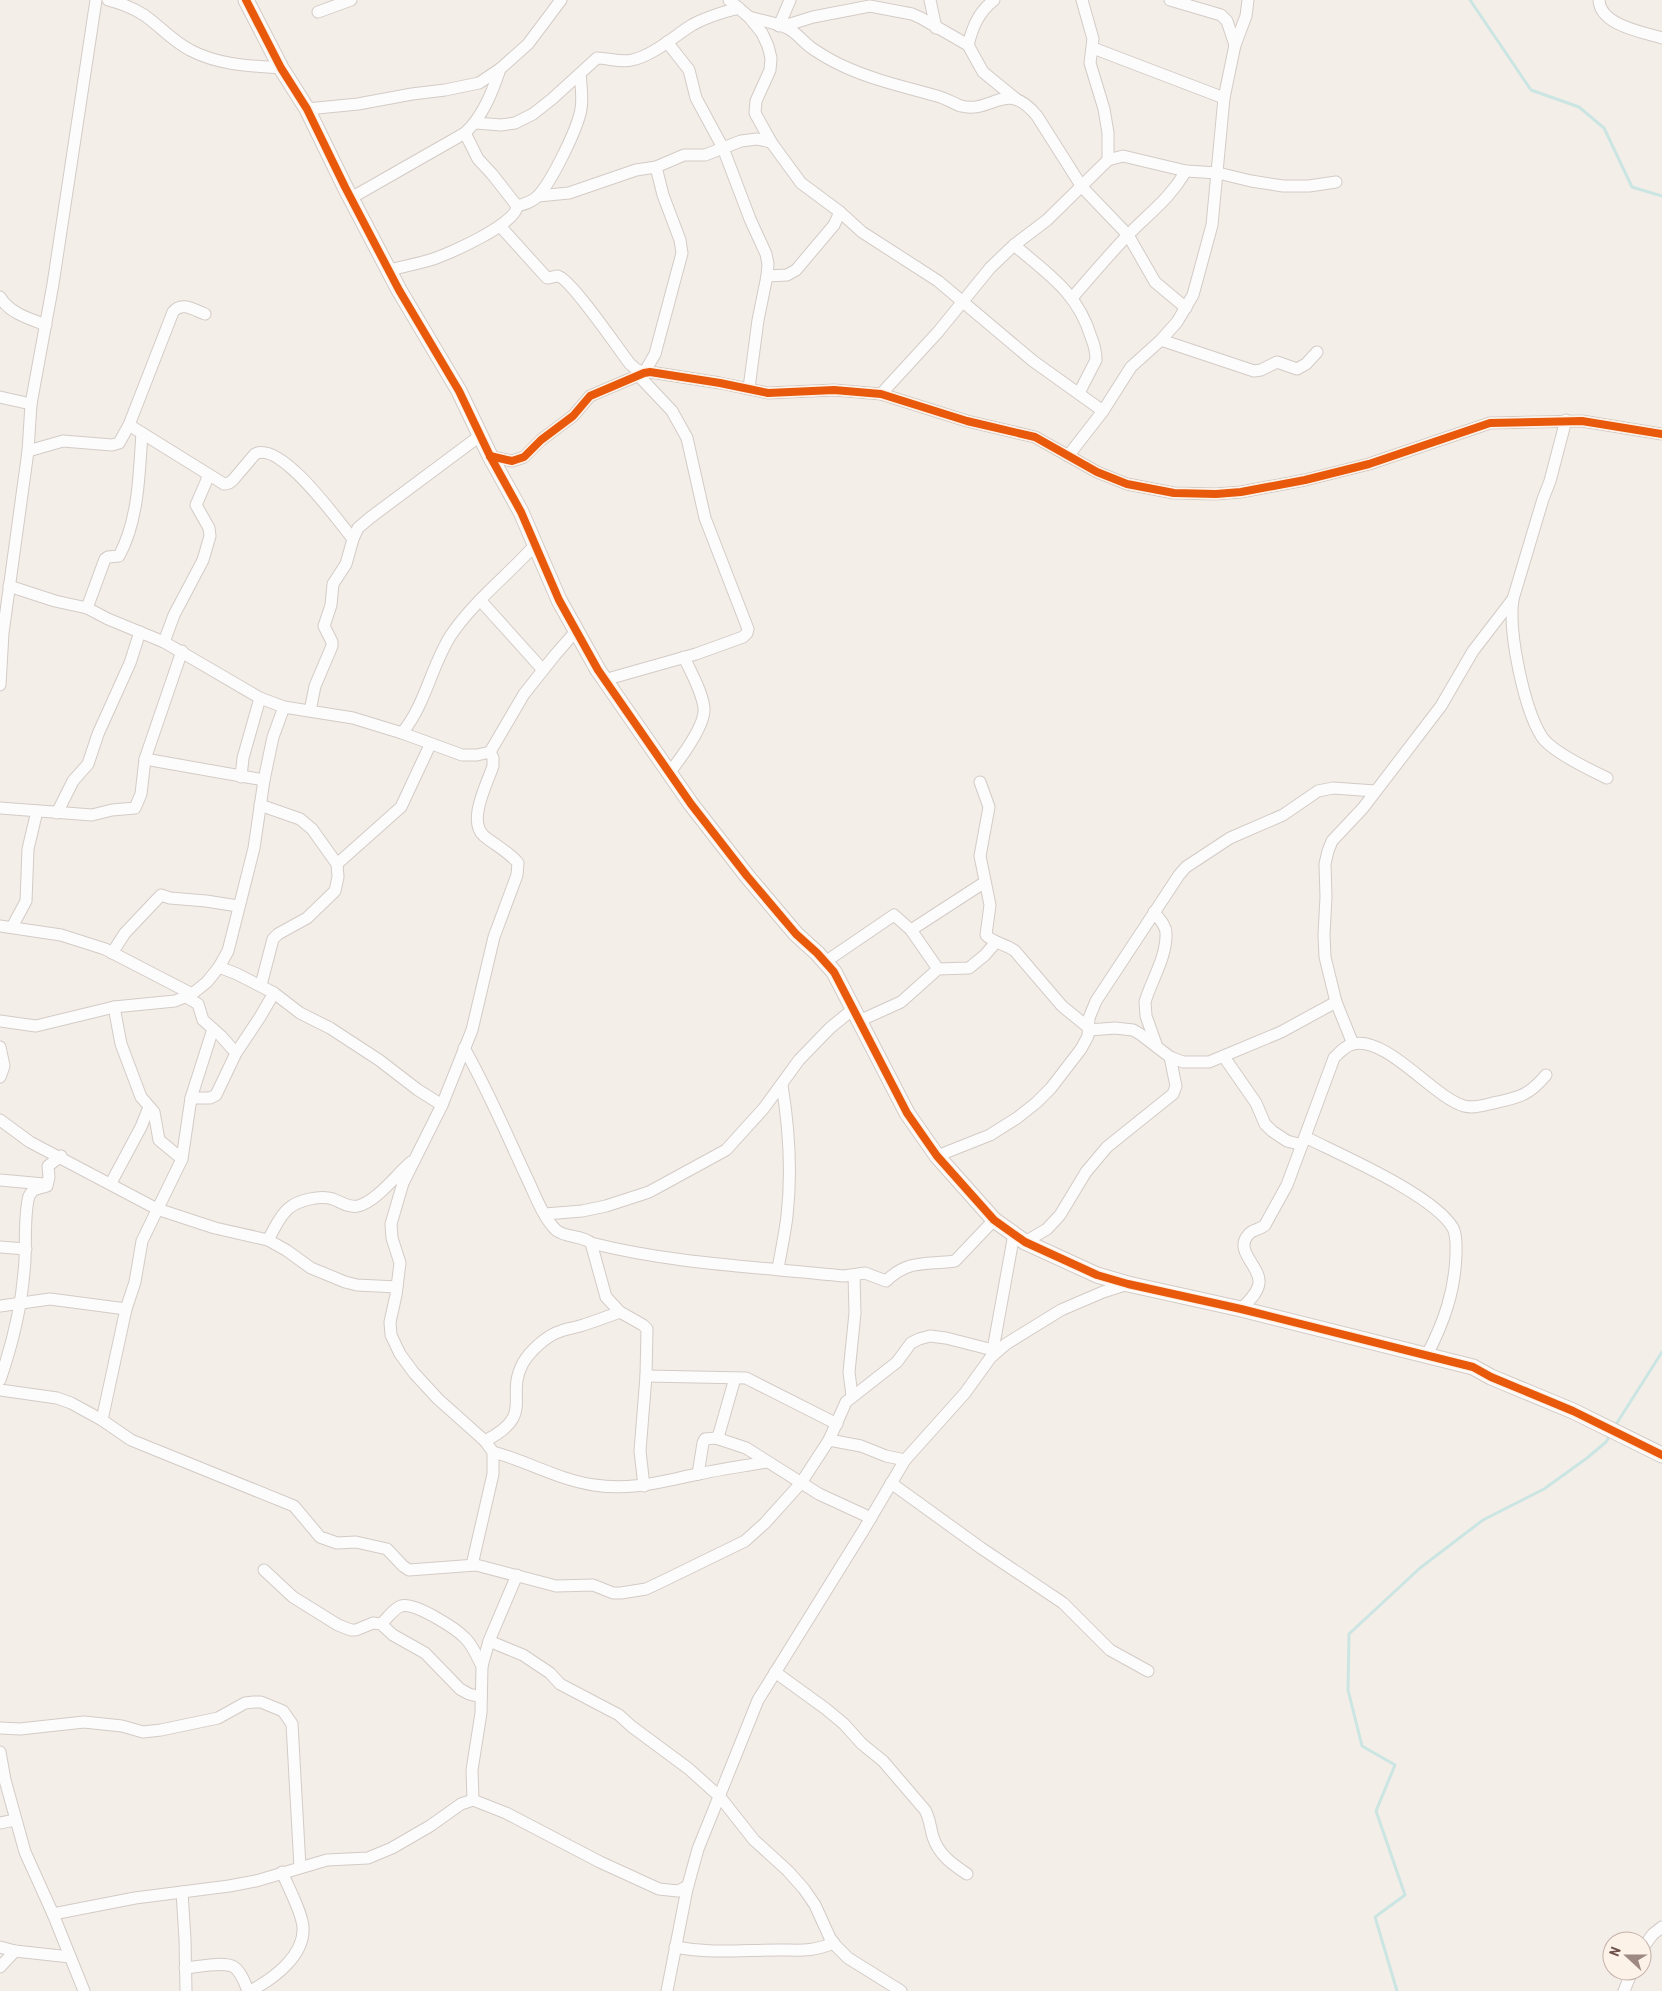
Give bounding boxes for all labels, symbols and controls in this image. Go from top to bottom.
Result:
north arrow [1602,1931,1652,1981]
text: N [1606,1944,1624,1958]

